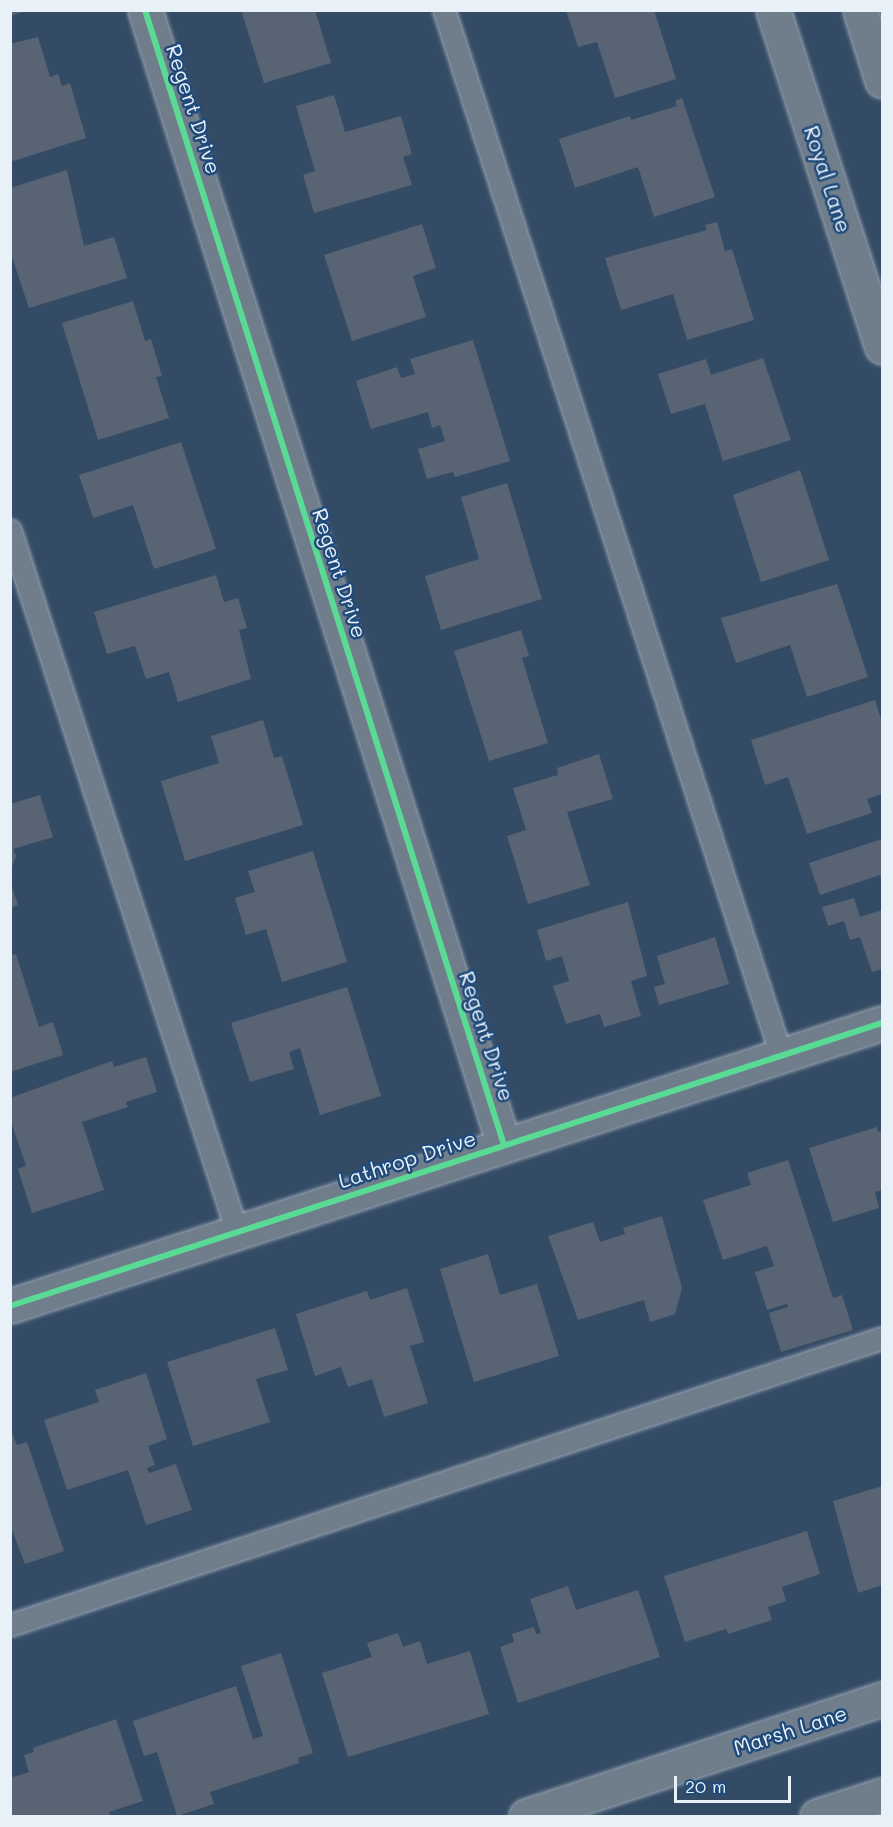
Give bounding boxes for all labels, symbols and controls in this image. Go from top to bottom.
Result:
street label: Regent Drive [161,41,227,177]
street label: Royal Lane [799,122,857,236]
street label: Regent Drive [307,505,373,641]
street label: Regent Drive [454,968,520,1104]
street label: Lathrop Drive [335,1125,479,1193]
street label: Marsh Lane [730,1700,850,1760]
scale bar [677,1764,794,1802]
text: 20 m [685,1774,726,1798]

